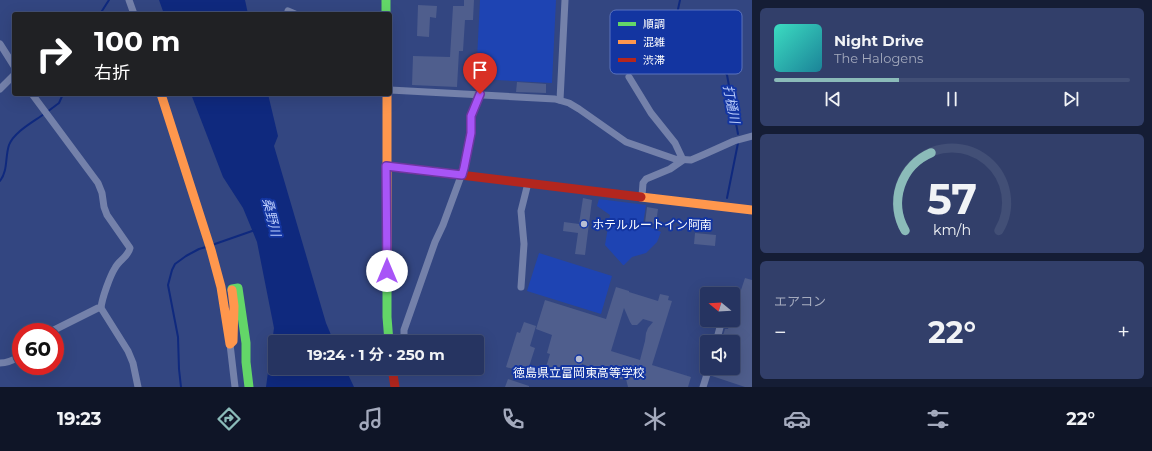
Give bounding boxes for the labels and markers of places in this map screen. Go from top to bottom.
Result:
pin [463,53,497,94]
place label: ホテルルートイン阿南 [592,217,712,232]
marker: ホテルルートイン阿南 [579,219,589,229]
marker: 徳島県立富岡東高等学校 [574,354,584,364]
place label: 徳島県立富岡東高等学校 [513,365,645,380]

